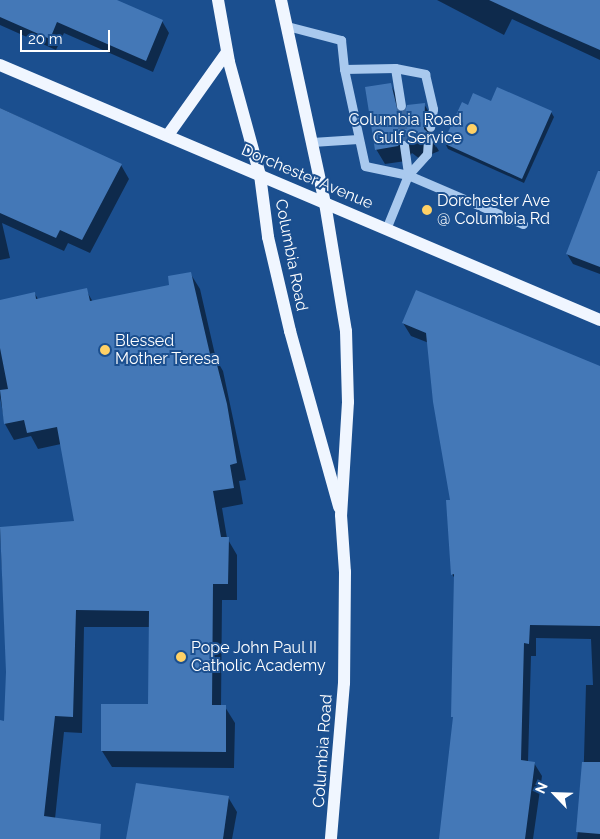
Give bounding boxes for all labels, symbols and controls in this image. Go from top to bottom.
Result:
scale bar [22,20,112,52]
text: 20 m [28,30,63,48]
place label: Columbia Road Gulf Service [348,110,462,148]
marker: Columbia Road Gulf Service [466,123,478,135]
street label: Dorchester Avenue [238,140,376,214]
place label: Dorchester Ave @ Columbia Rd [437,191,551,229]
street label: Columbia Road [271,197,311,313]
marker: Dorchester Ave @ Columbia Rd [421,204,433,216]
place label: Blessed Mother Teresa [115,331,221,369]
marker: Blessed Mother Teresa [99,344,111,356]
place label: Pope John Paul II Catholic Academy [191,638,326,676]
marker: Pope John Paul II Catholic Academy [175,651,187,663]
street label: Columbia Road [309,694,337,808]
north arrow [530,769,580,819]
text: N [532,780,551,796]

